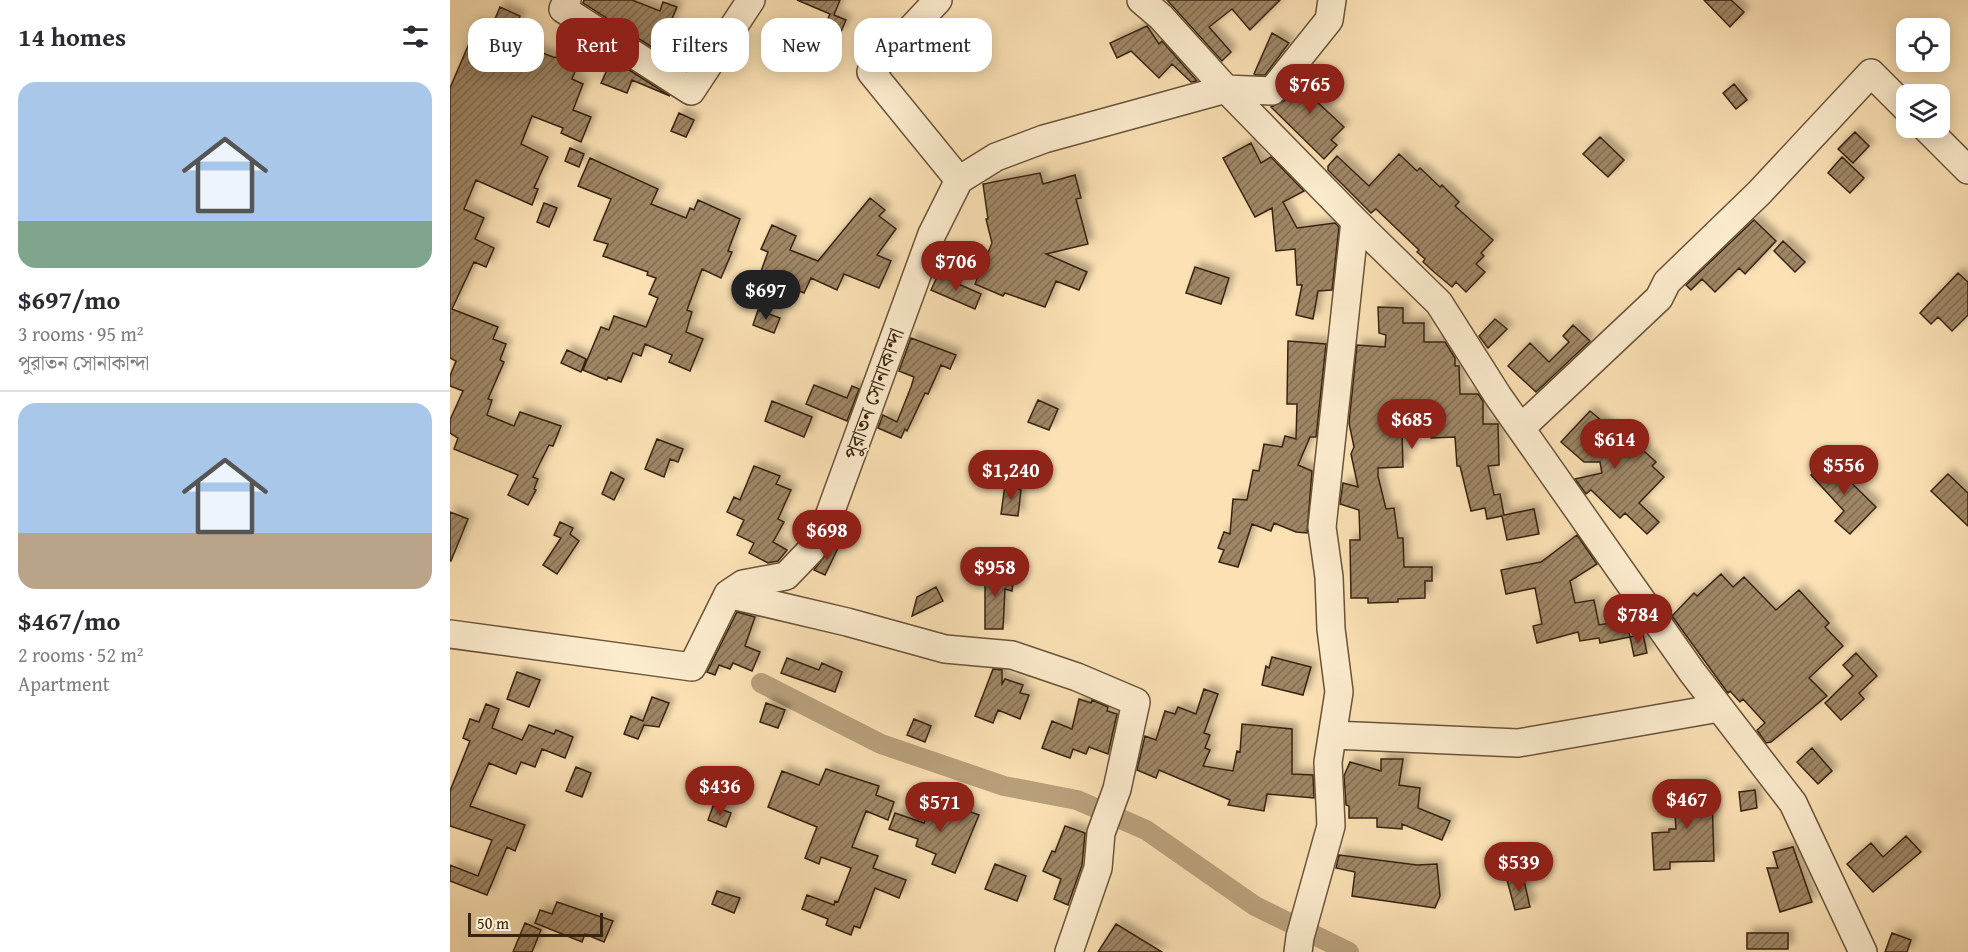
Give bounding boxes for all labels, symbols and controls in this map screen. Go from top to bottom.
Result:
text: 14 homes [18,17,126,56]
chip: Buy [468,18,544,72]
chip: Rent [556,18,639,72]
chip: Filters [651,18,749,72]
chip: New [761,18,842,72]
chip: Apartment [854,18,992,72]
map controls [1896,18,1950,138]
button: locate [1896,18,1950,72]
icon: filters [399,20,432,53]
pin: $765 [1274,64,1346,115]
text: $765 [1289,69,1331,98]
button: layers [1896,84,1950,138]
icon: home [171,121,279,229]
pin: $706 [920,241,992,292]
text: $706 [935,246,977,275]
pin: $697 [730,270,802,321]
text: $697 [745,275,787,304]
text: $697/mo [18,280,120,319]
text: 3 rooms · 95 m² [18,319,144,348]
street label: পুরাতন সোনাকান্দা [835,324,912,464]
text: পুরাতন সোনাকান্দা [18,348,149,377]
pin: $685 [1376,399,1448,450]
text: $685 [1391,404,1433,433]
pin: $614 [1579,419,1651,470]
text: $614 [1594,424,1636,453]
icon: home [171,442,279,550]
pin: $556 [1808,445,1880,496]
pin: $1,240 [962,450,1060,501]
text: $556 [1823,450,1865,479]
text: $1,240 [982,455,1040,484]
pin: $698 [791,510,863,561]
text: $698 [806,515,848,544]
pin: $958 [959,547,1031,598]
text: $958 [974,552,1016,581]
pin: $784 [1602,594,1674,645]
text: $784 [1617,599,1659,628]
text: $467/mo [18,601,120,640]
text: 2 rooms · 52 m² [18,640,144,669]
text: Apartment [18,669,110,698]
pin: $436 [684,766,756,817]
text: $436 [699,771,741,800]
pin: $467 [1651,779,1723,830]
pin: $571 [904,782,976,833]
text: $467 [1666,784,1708,813]
text: $571 [919,787,961,816]
pin: $539 [1483,842,1555,893]
text: $539 [1498,847,1540,876]
scale bar [468,910,603,938]
text: 50 m [477,911,509,935]

